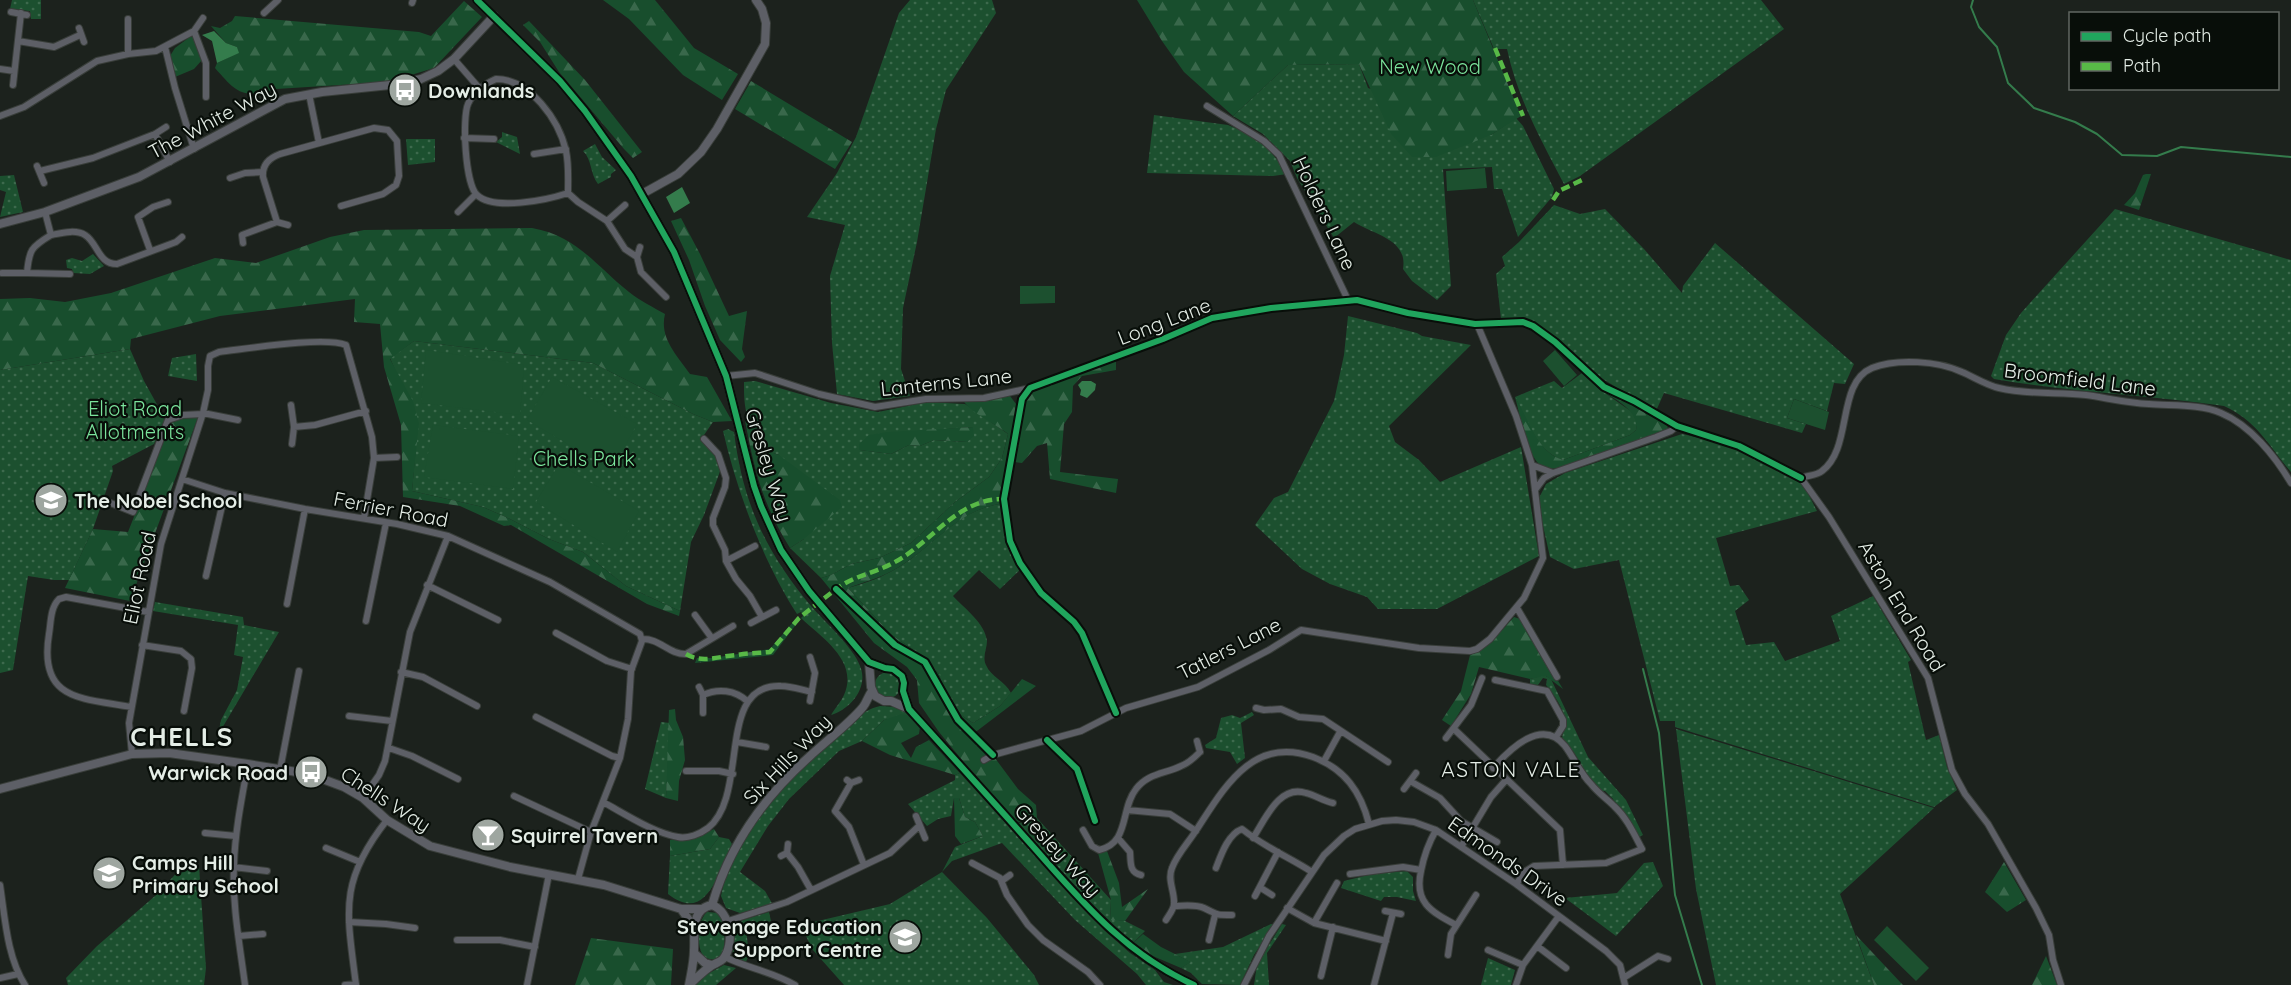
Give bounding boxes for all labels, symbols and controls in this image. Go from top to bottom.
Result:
legend [2069,12,2279,90]
text: Cycle path [2123,24,2211,47]
park label: New Wood [1379,54,1481,79]
text: Path [2123,54,2161,77]
bus stop icon: Downlands [387,72,423,108]
street label: The White Way [144,76,280,164]
place label: Downlands [428,78,534,103]
street label: Holders Lane [1288,152,1362,274]
street label: Long Lane [1114,292,1214,350]
street label: Broomfield Lane [2003,357,2157,401]
street label: Lanterns Lane [879,363,1013,401]
park label: Eliot Road Allotments [86,396,184,444]
street label: Gresley Way [740,405,798,525]
park label: Chells Park [533,446,635,471]
school or university icon: The Nobel School [33,482,69,518]
street label: Ferrier Road [332,486,450,532]
place label: The Nobel School [74,488,243,513]
street label: Eliot Road [117,529,161,627]
street label: Aston End Road [1853,536,1951,676]
street label: Tatlers Lane [1173,611,1285,685]
street label: Six Hills Way [738,709,836,809]
district label: CHELLS [130,720,234,753]
bus stop icon: Warwick Road [293,754,329,790]
district label: ASTON VALE [1441,756,1581,782]
place label: Warwick Road [148,760,288,785]
street label: Chells Way [336,761,436,837]
street label: Gresley Way [1010,798,1106,902]
street label: Edmonds Drive [1443,811,1573,911]
bar icon: Squirrel Tavern [470,817,506,853]
place label: Squirrel Tavern [511,823,658,848]
place label: Camps Hill Primary School [132,850,279,898]
school or university icon: Camps Hill Primary School [91,855,127,891]
place label: Stevenage Education Support Centre [677,914,882,962]
school or university icon: Stevenage Education Support Centre [887,919,923,955]

